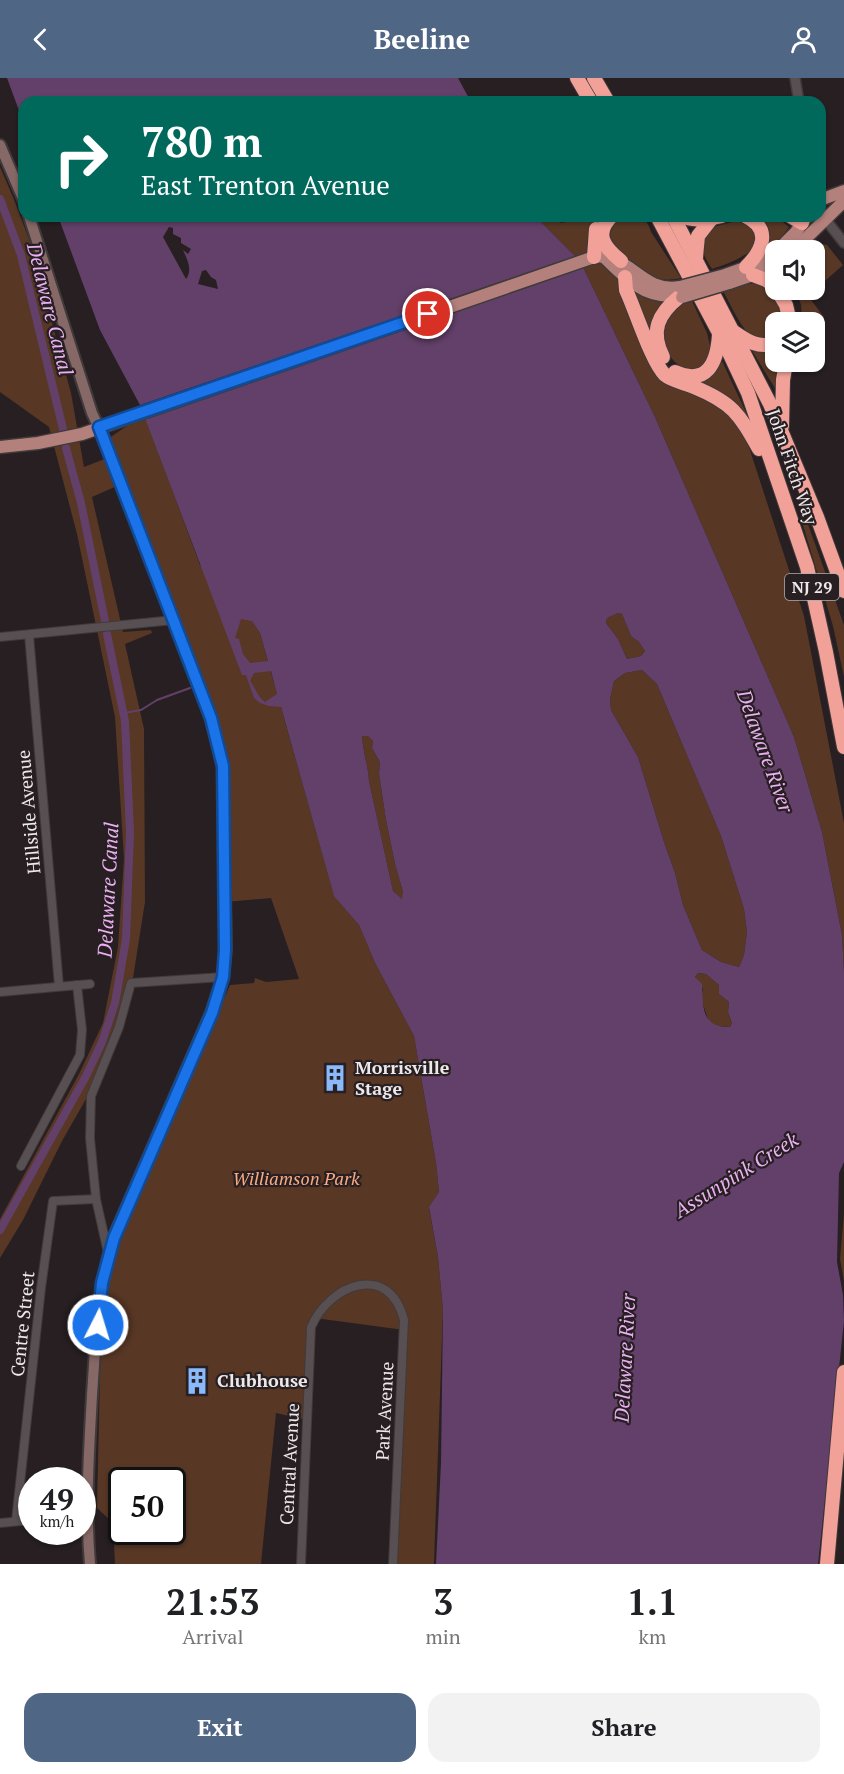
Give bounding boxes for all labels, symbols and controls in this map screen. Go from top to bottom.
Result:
text: Beeline [374,21,470,57]
icon: back [24,23,57,56]
icon: person [787,23,820,56]
text: 780 m [141,113,262,169]
icon: right [42,120,120,198]
text: East Trenton Avenue [141,167,390,203]
water label: Delaware Canal [21,239,80,378]
map controls [765,240,825,372]
button: sound [765,240,825,300]
pin [402,288,453,339]
icon: arrive [411,297,444,330]
button: layers [765,312,825,372]
street label: John Fitch Way [762,406,824,529]
road number: NJ 29 [785,574,839,600]
water label: Delaware River [730,685,801,817]
street label: Hillside Avenue [11,749,45,875]
water label: Delaware Canal [90,821,125,959]
place label: Morrisville Stage [355,1055,450,1100]
building icon: Morrisville Stage [320,1063,350,1093]
water label: Assunpink Creek [668,1125,803,1224]
park label: Williamson Park [232,1166,360,1190]
street label: Centre Street [5,1270,40,1378]
water label: Delaware River [608,1292,641,1424]
position arrow [66,1293,130,1357]
street label: Park Avenue [369,1361,399,1461]
building icon: Clubhouse [182,1366,212,1396]
place label: Clubhouse [217,1368,308,1392]
street label: Central Avenue [274,1402,304,1525]
speed limit sign: 50 [108,1467,186,1545]
text: 49 [40,1479,74,1519]
text: km/h [40,1511,74,1531]
text: 21:53 [166,1578,260,1625]
text: 3 [433,1578,453,1625]
text: 1.1 [627,1578,678,1625]
text: Arrival [182,1623,243,1650]
text: min [426,1623,461,1650]
text: km [639,1623,666,1650]
button: Exit [24,1693,416,1762]
button: Share [428,1693,820,1762]

